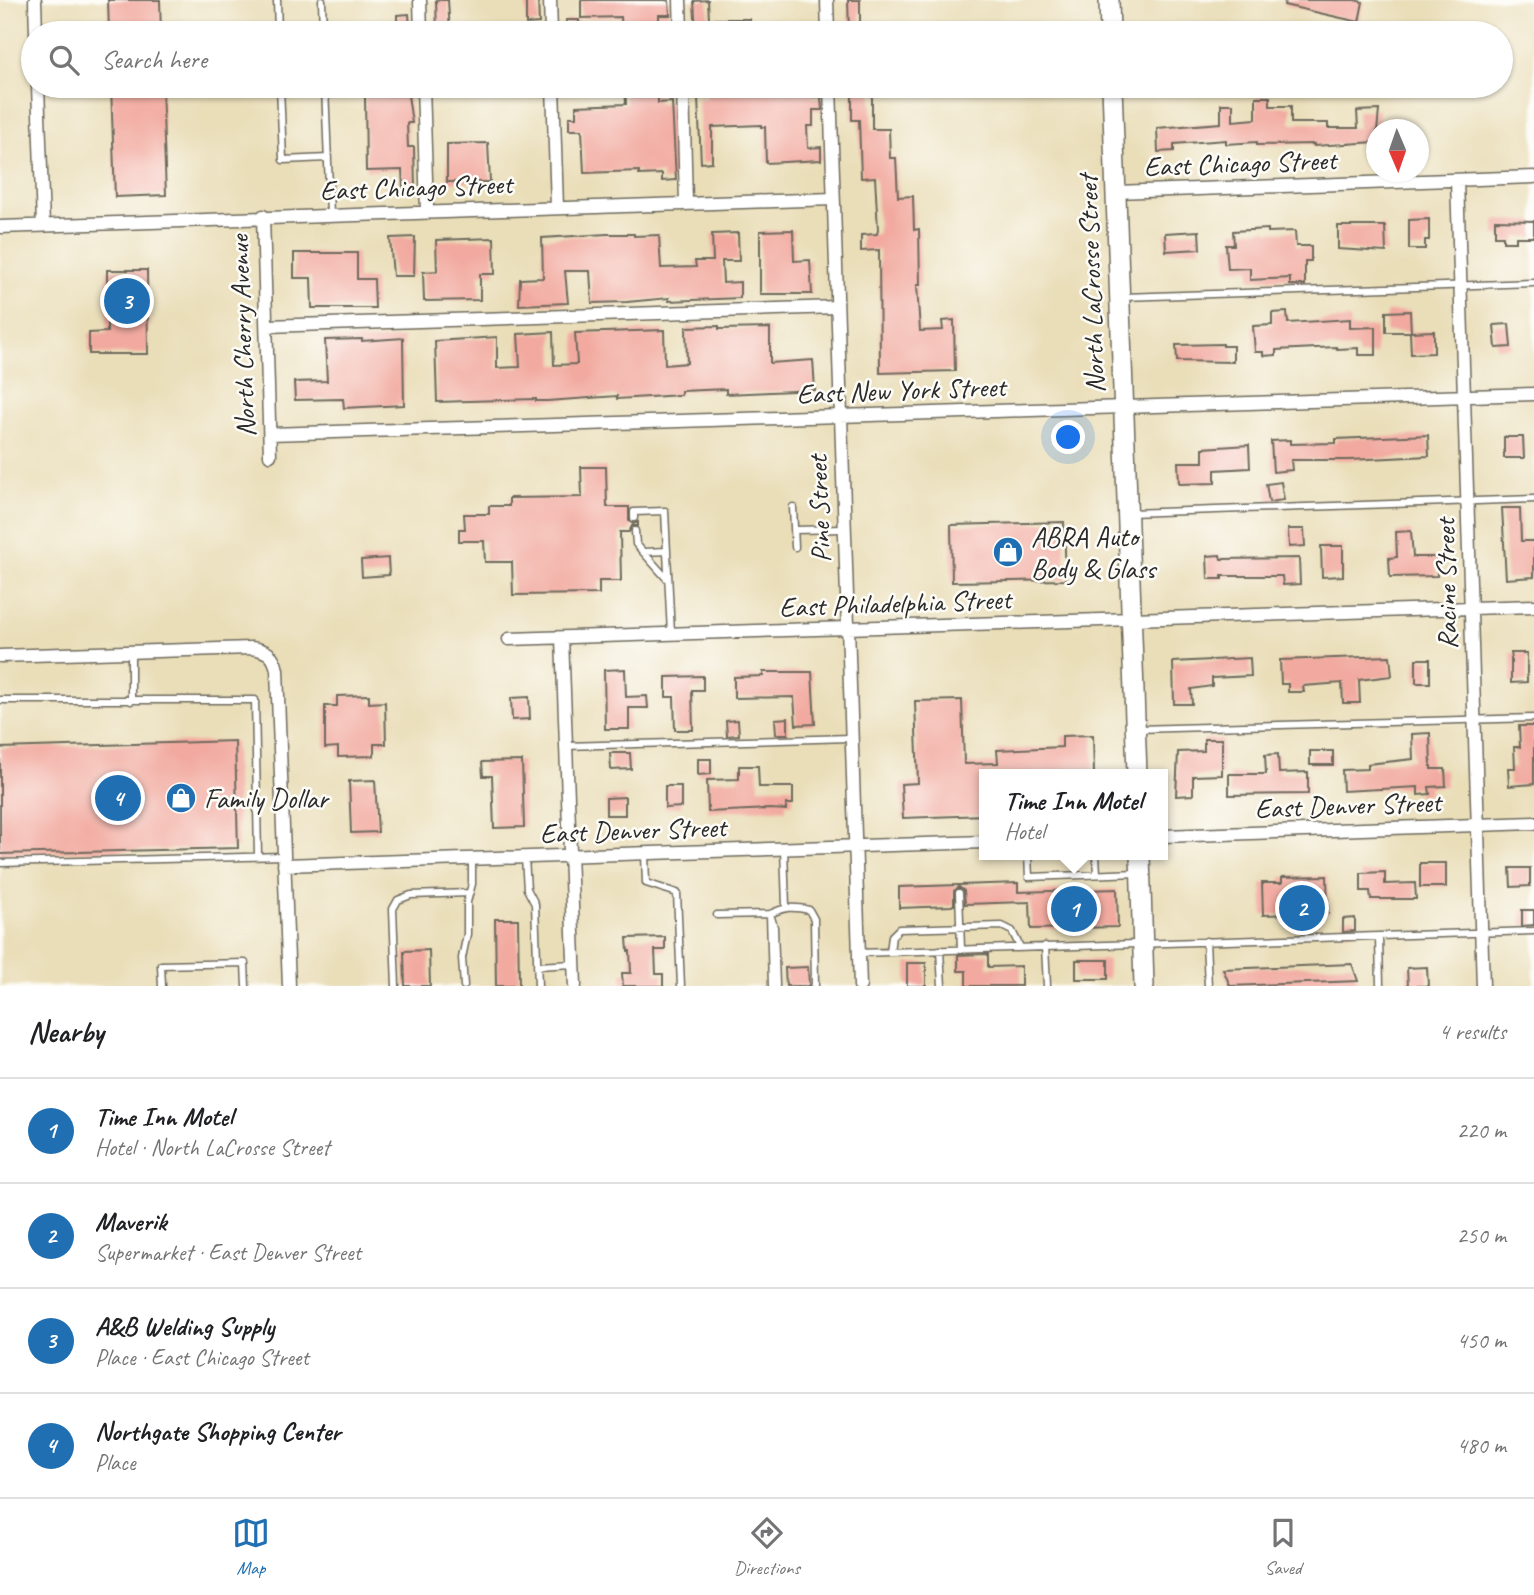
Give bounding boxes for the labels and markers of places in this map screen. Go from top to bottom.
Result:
pin: 3 [104,275,150,327]
place label: ABRA Auto Body & Glass [1031,519,1158,586]
shop icon: ABRA Auto Body & Glass [991,535,1025,569]
pin: 4 [95,772,141,824]
shop icon: Family Dollar [164,781,198,815]
place label: Family Dollar [204,781,330,816]
pin: 2 [1279,882,1325,934]
pin: 1 [1051,883,1097,935]

